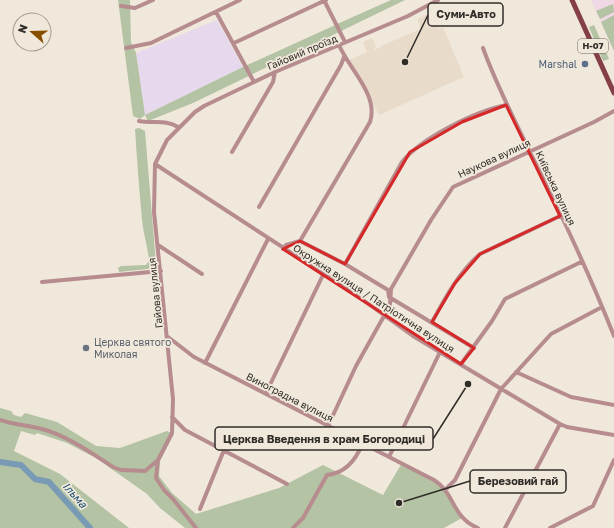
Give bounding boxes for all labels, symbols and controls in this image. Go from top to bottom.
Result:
callout: Суми-Авто [428,3,503,26]
text: Суми-Авто [436,7,496,20]
north arrow [12,12,52,52]
text: N [15,22,30,35]
street label: Гайовий проїзд [265,32,339,72]
road number: Н-07 [578,39,608,53]
place label: Marshal [539,58,577,70]
marker: Marshal [580,59,590,69]
street label: Наукова вулиця [456,136,532,180]
street label: Київська вулиця [534,149,578,227]
street label: Окружна вулиця / Патріотична вулиця [291,241,457,355]
street label: Гайова вулиця [145,257,165,329]
place label: Церква святого Миколая [94,336,171,360]
marker: Церква святого Миколая [81,343,91,353]
street label: Виноградна вулиця [244,370,336,424]
callout: Церква Введення в храм Богородиці [215,427,433,450]
text: Церква Введення в храм Богородиці [223,432,425,445]
callout: Березовий гай [470,470,566,493]
text: Березовий гай [478,474,558,487]
water label: Ільма [61,479,91,511]

